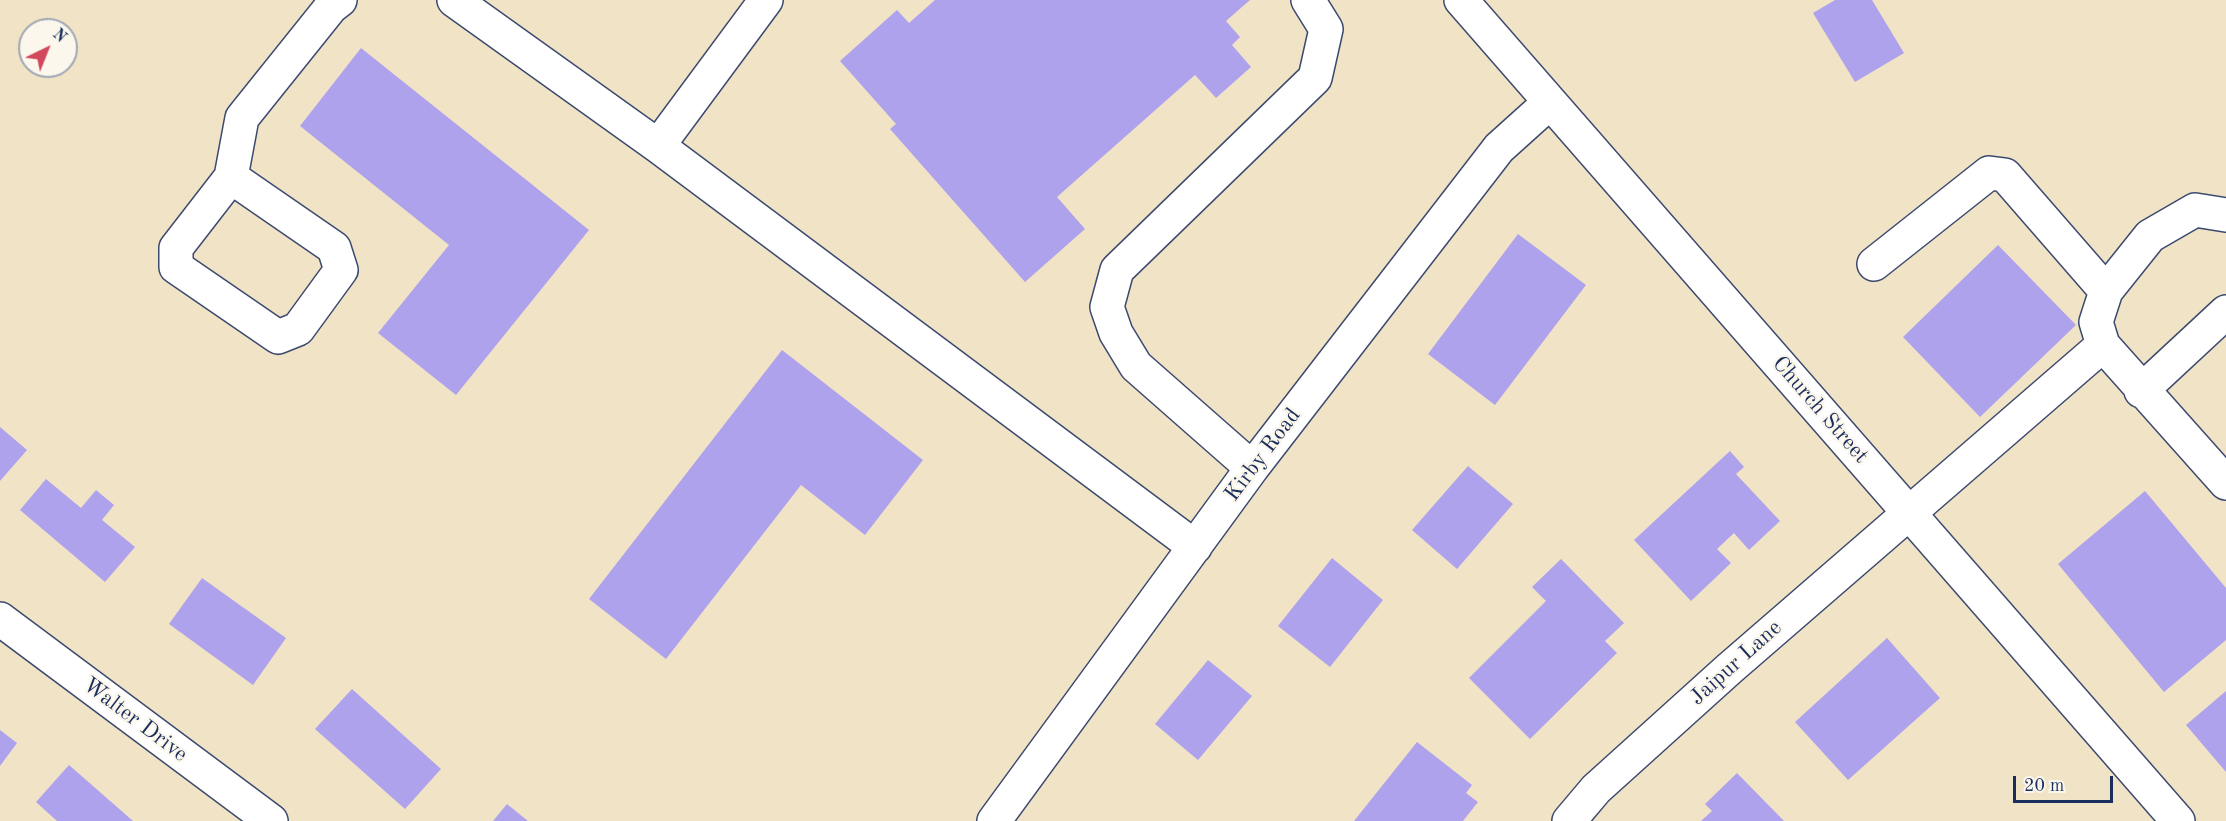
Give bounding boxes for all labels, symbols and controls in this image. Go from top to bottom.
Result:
north arrow [18,18,78,78]
text: N [49,26,69,46]
street label: Church Street [1766,351,1874,469]
street label: Kirby Road [1219,403,1307,507]
street label: Jaipur Lane [1685,615,1787,711]
street label: Walter Drive [77,672,193,768]
scale bar [2016,764,2116,802]
text: 20 m [2024,777,2064,795]

